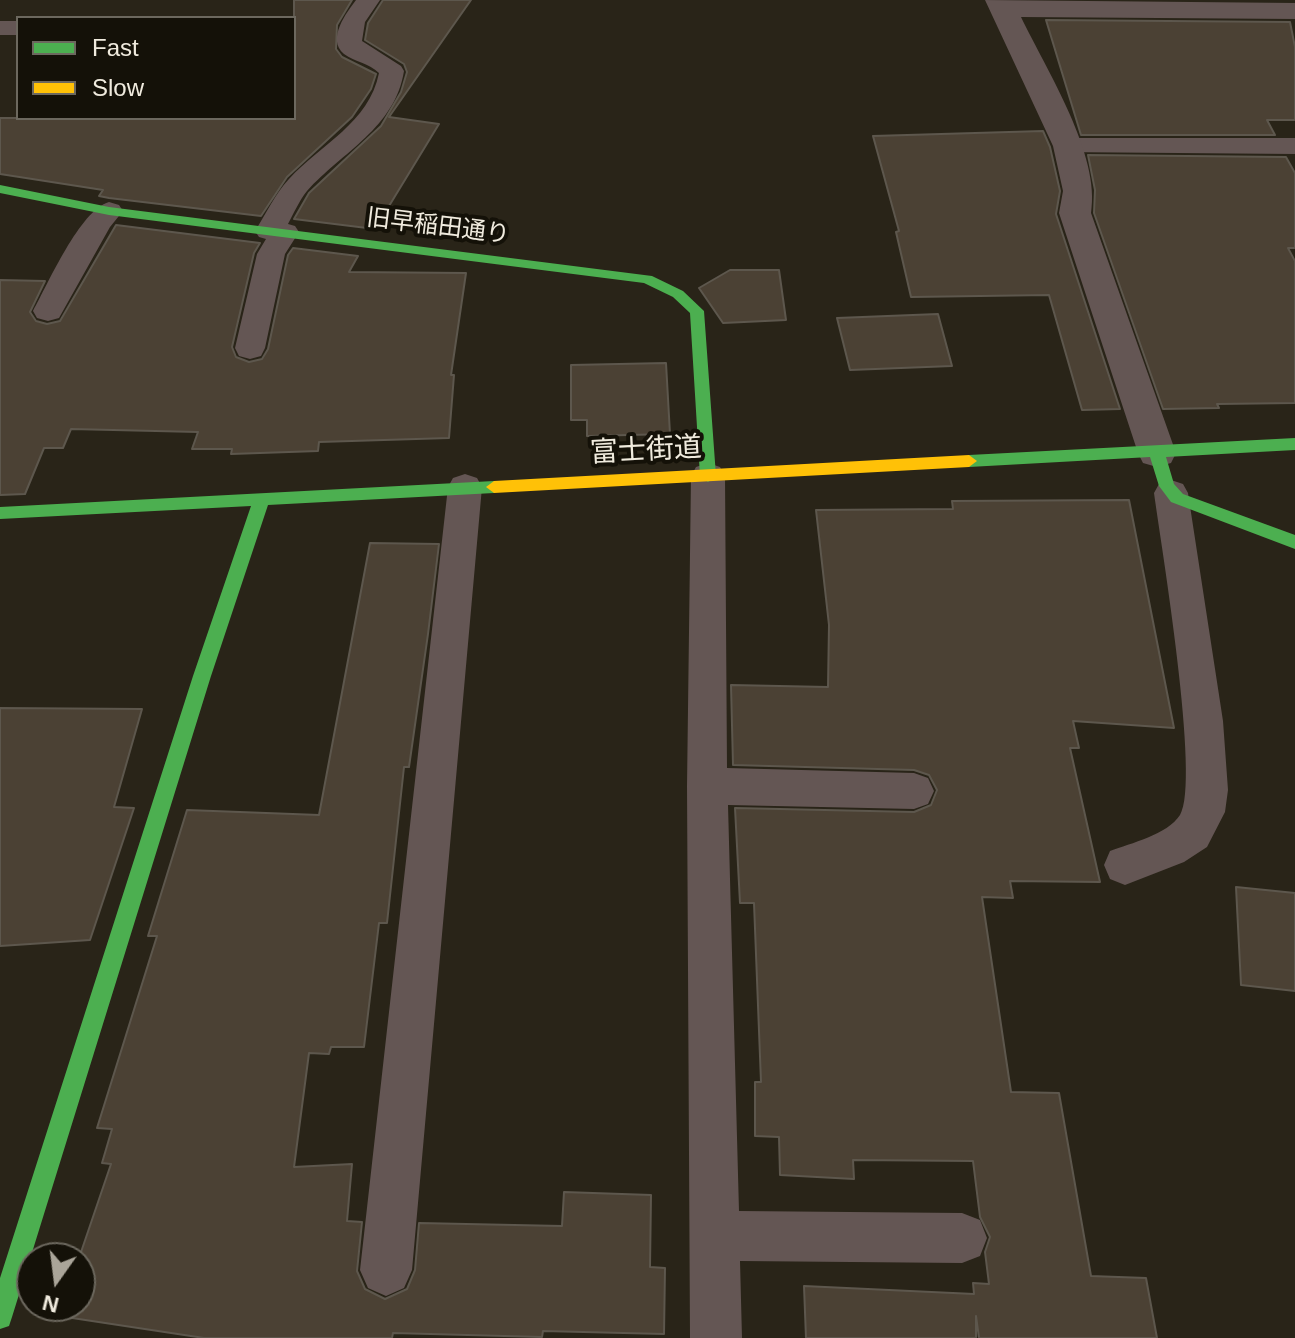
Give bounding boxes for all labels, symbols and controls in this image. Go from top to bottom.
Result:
legend [16,16,296,120]
text: Fast [92,34,139,61]
text: Slow [92,74,144,101]
street label: 旧早稲田通り [365,204,511,250]
street label: 富士街道 [589,431,703,471]
north arrow [16,1242,96,1322]
text: N [40,1290,61,1318]

